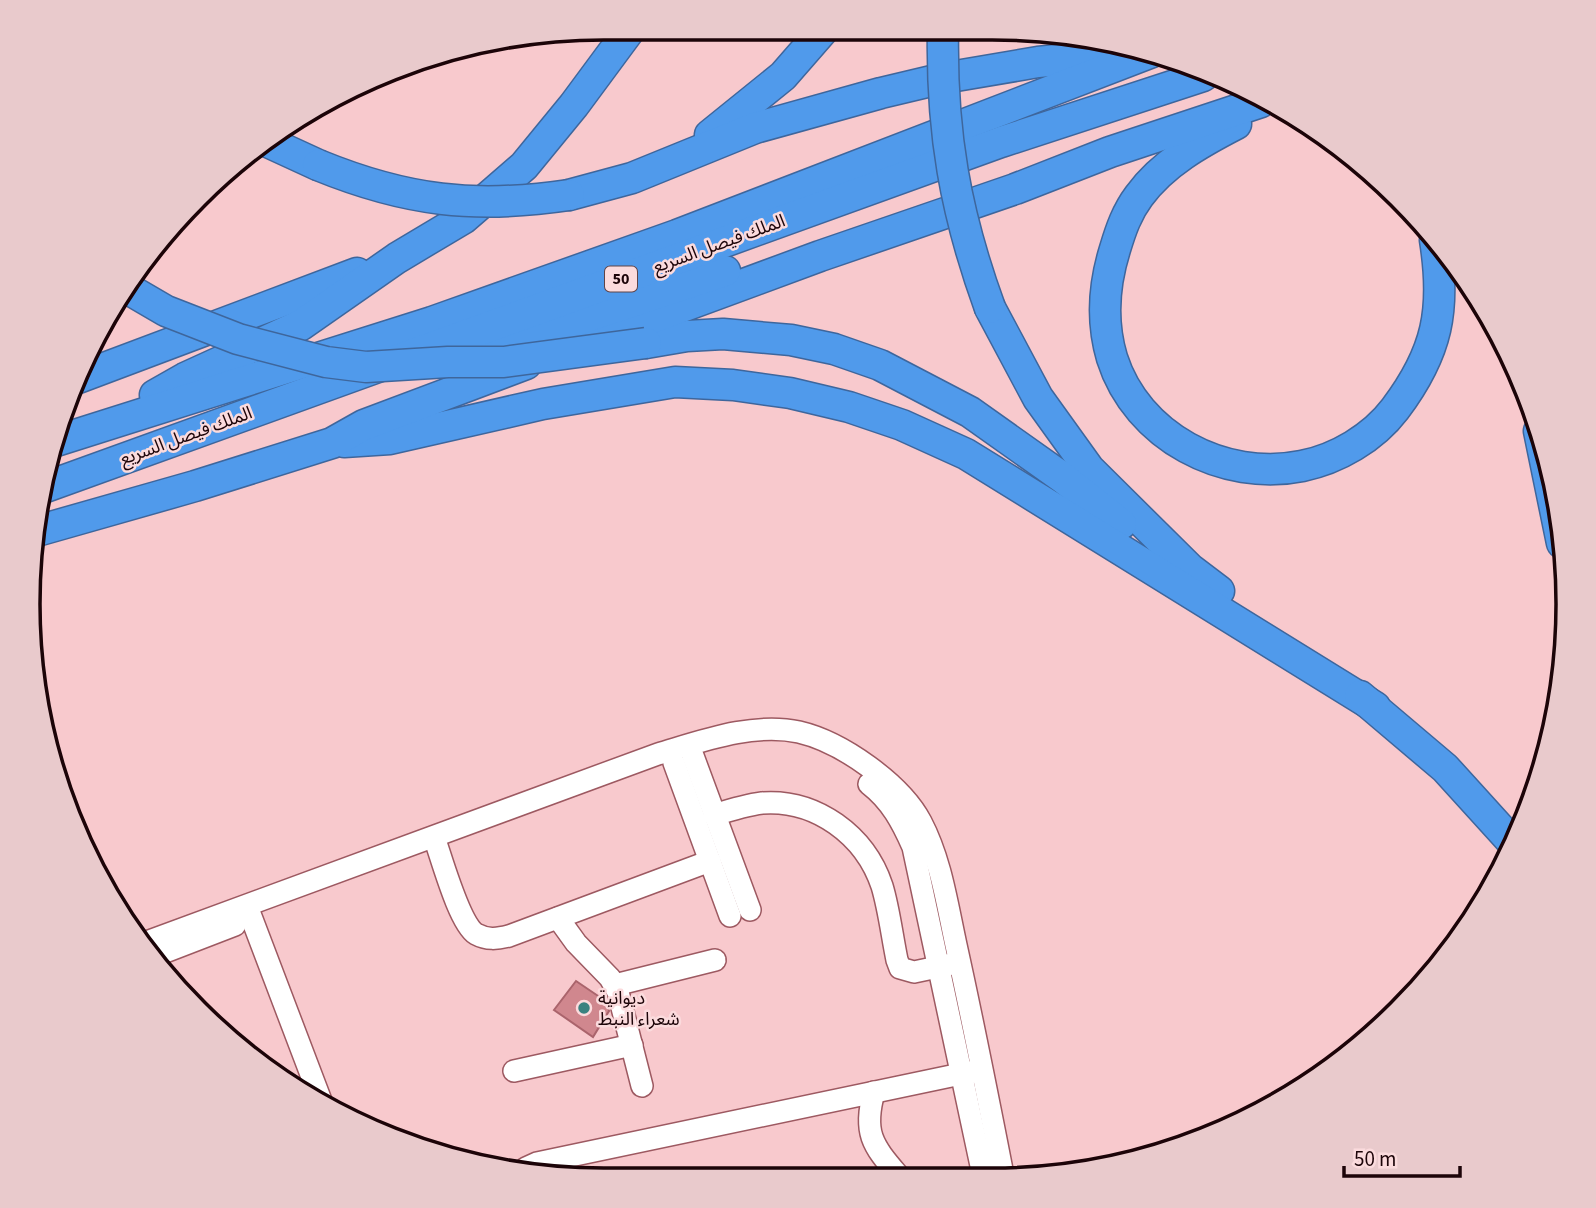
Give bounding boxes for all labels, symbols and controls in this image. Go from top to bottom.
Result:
street label: الملك فيصل السريع [649,208,789,281]
road number: 50 [605,266,637,292]
street label: الملك فيصل السريع [116,400,256,473]
place label: ديوانية شعراء النبط [598,986,680,1032]
marker: ديوانية شعراء النبط [576,1000,592,1016]
scale bar [1344,1134,1460,1178]
text: 50 m [1354,1144,1396,1174]

